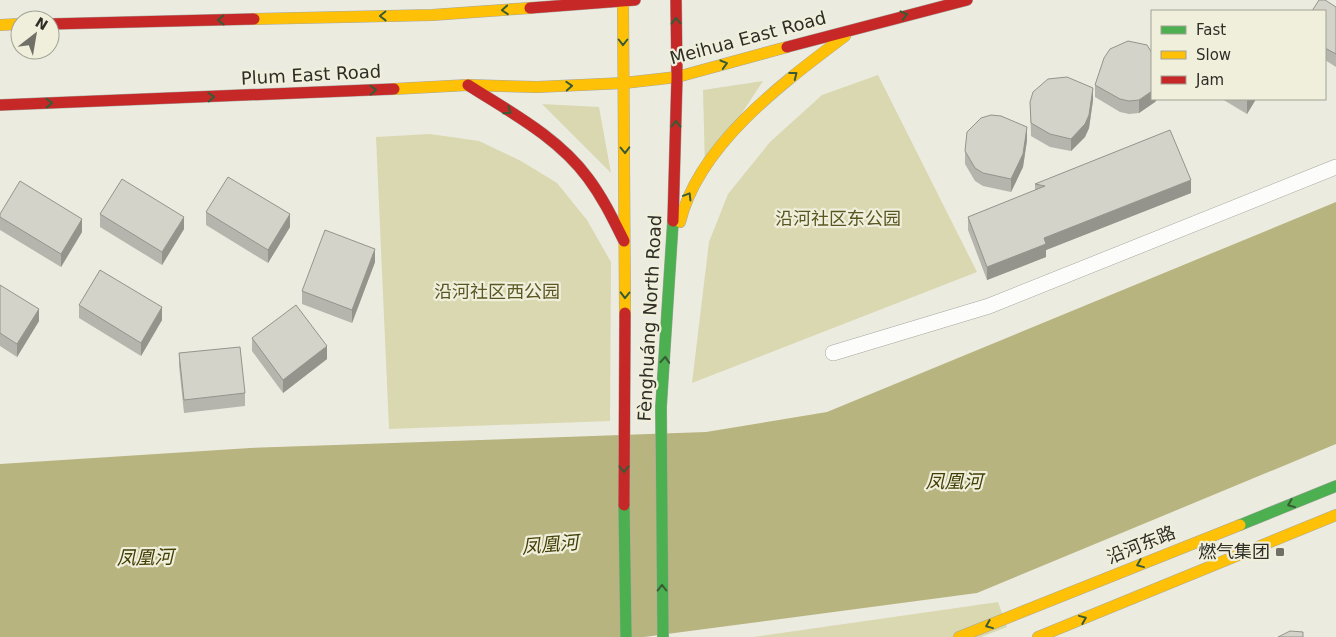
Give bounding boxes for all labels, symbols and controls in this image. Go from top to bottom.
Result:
one-way arrow [500,4,508,15]
street label: Meihua East Road [667,7,828,68]
north arrow [10,10,60,60]
one-way arrow [900,10,909,21]
legend [1151,10,1326,100]
one-way arrow [379,11,387,21]
text: N [33,14,51,34]
one-way arrow [217,15,224,25]
one-way arrow [671,17,681,24]
text: Fast [1196,21,1226,39]
one-way arrow [618,38,628,46]
text: Slow [1196,46,1231,64]
one-way arrow [720,59,728,69]
street label: Plum East Road [240,60,382,89]
text: Jam [1195,71,1224,89]
one-way arrow [788,72,798,81]
one-way arrow [565,80,573,91]
one-way arrow [370,85,378,96]
one-way arrow [207,92,215,103]
one-way arrow [45,98,53,108]
one-way arrow [503,105,512,115]
one-way arrow [671,120,681,128]
one-way arrow [619,146,630,154]
one-way arrow [682,193,692,202]
park label: 沿河社区东公园 [775,208,901,229]
street label: Fènghuáng North Road [634,214,665,422]
park label: 沿河社区西公园 [434,281,560,302]
one-way arrow [620,291,631,299]
one-way arrow [659,356,670,364]
one-way arrow [619,466,629,473]
water label: 凤凰河 [925,470,986,492]
one-way arrow [1287,498,1296,508]
street label: 沿河东路 [1104,521,1178,568]
water label: 凤凰河 [521,530,583,557]
place label: 燃气集团 [1198,541,1270,562]
water label: 凤凰河 [116,545,178,568]
marker: 燃气集团 [1274,546,1286,558]
one-way arrow [1136,558,1145,569]
one-way arrow [657,584,667,592]
one-way arrow [1078,614,1087,625]
one-way arrow [985,619,994,629]

